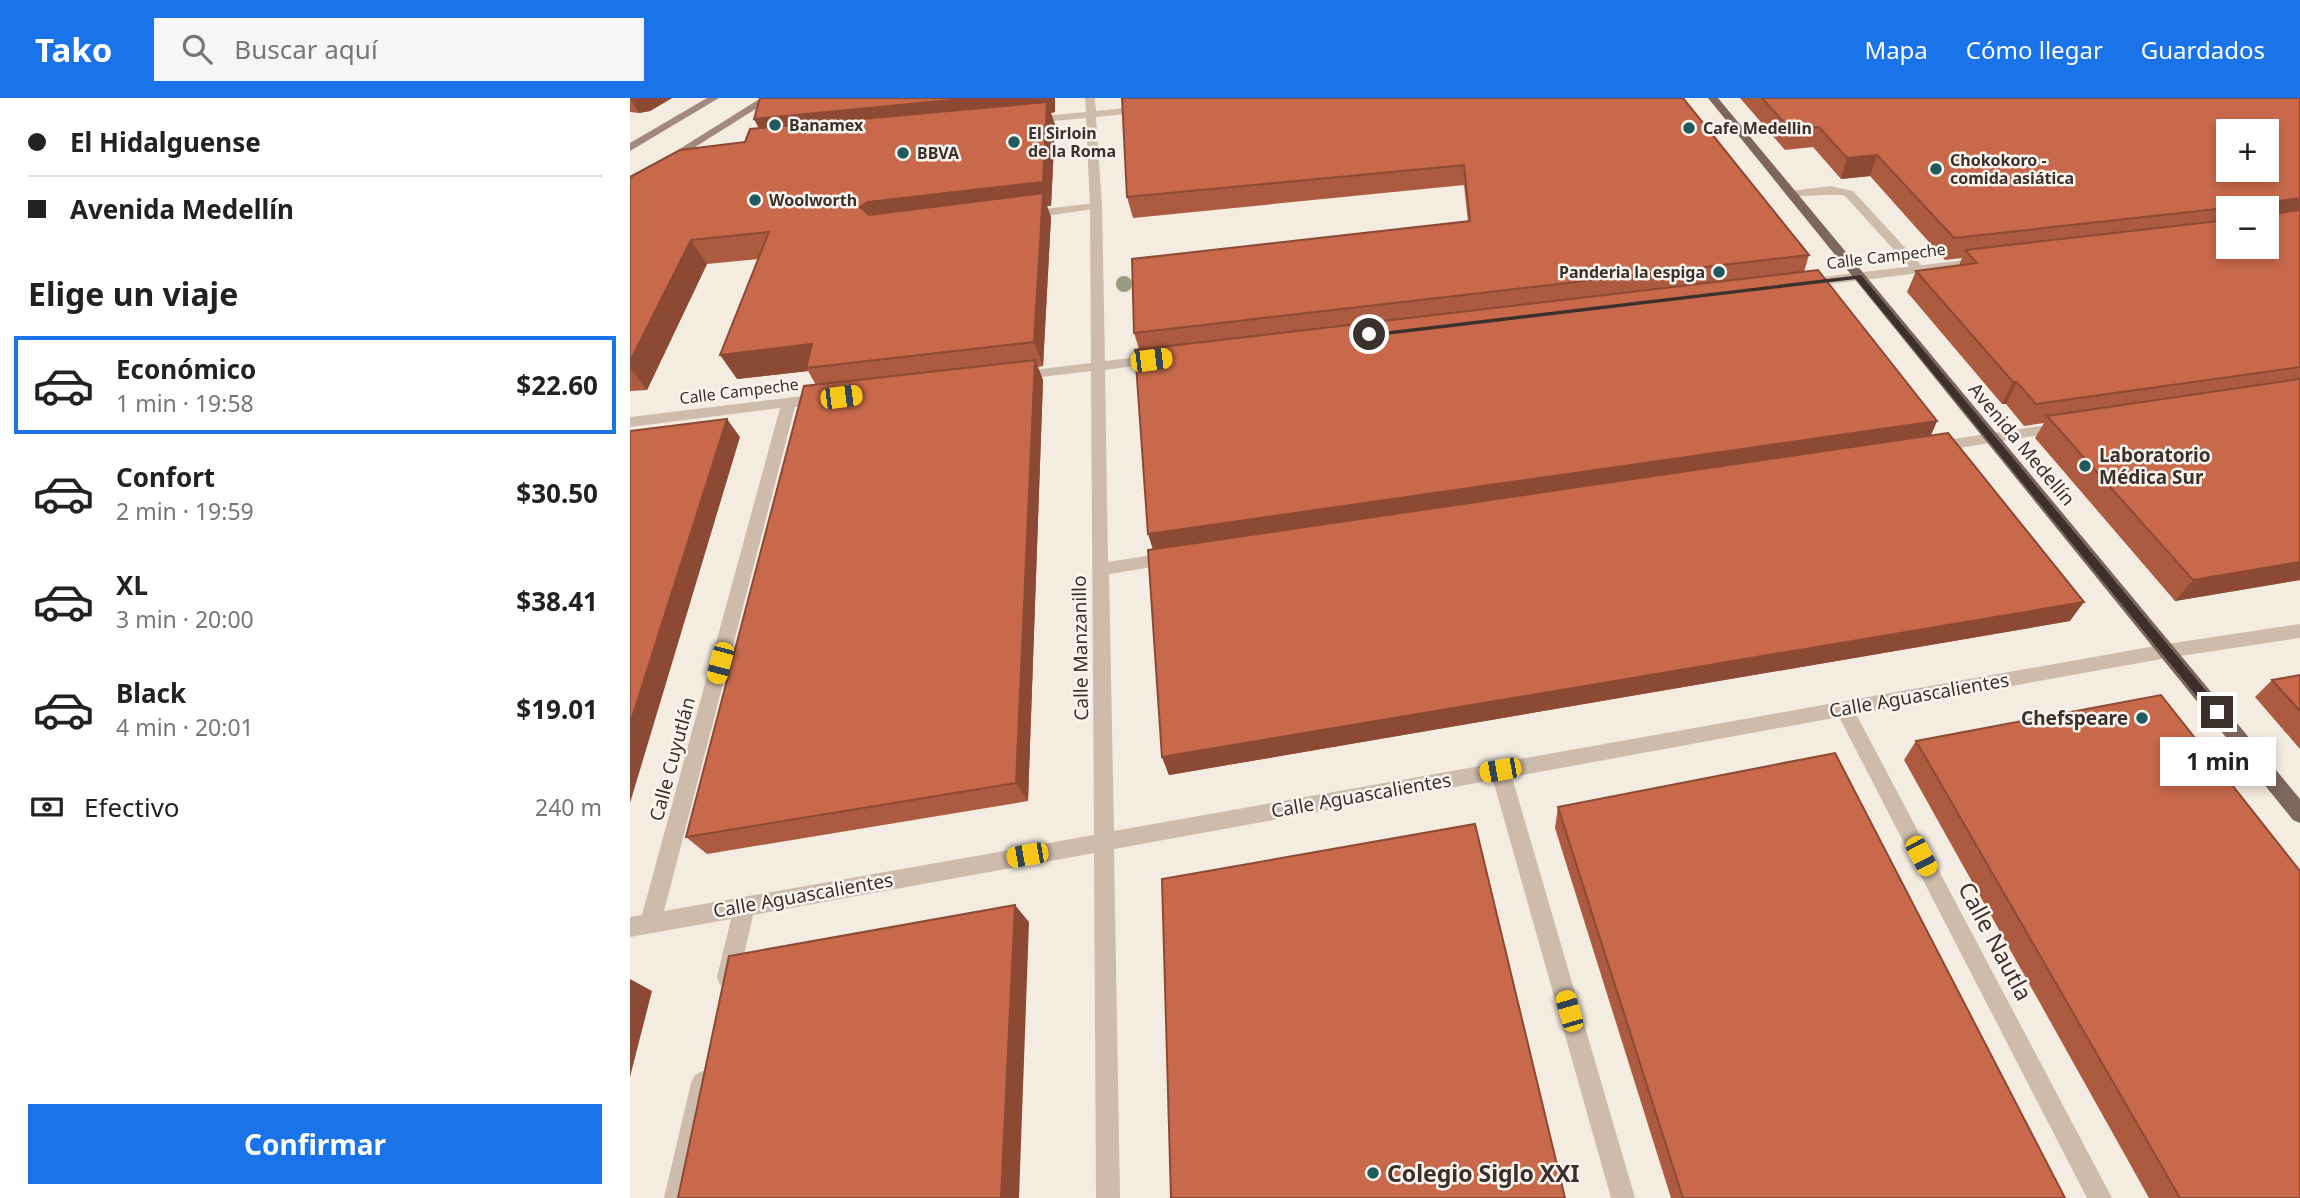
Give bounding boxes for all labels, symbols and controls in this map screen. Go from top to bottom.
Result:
search box [154,18,644,81]
text: Tako [35,27,112,72]
icon: search [178,30,216,68]
text: Buscar aquí [234,31,378,67]
text: Mapa [1864,33,1928,66]
text: Cómo llegar [1966,33,2103,66]
text: Guardados [2141,33,2265,66]
place label: Banamex [789,114,864,136]
marker: Banamex [767,117,783,133]
place label: Cafe Medellin [1703,117,1812,139]
map controls [2216,119,2279,259]
button: + [2216,119,2279,182]
marker: Cafe Medellin [1681,120,1697,136]
place label: El Sirloin de la Roma [1028,122,1116,162]
text: El Hidalguense [70,124,261,160]
marker: El Sirloin de la Roma [1006,134,1022,150]
place label: BBVA [917,142,960,164]
marker: BBVA [895,145,911,161]
place label: Chokokoro - comida asiática [1950,149,2074,189]
marker: Chokokoro - comida asiática [1928,161,1944,177]
place label: Woolworth [769,189,857,211]
text: Avenida Medellín [70,191,294,227]
marker: Woolworth [747,192,763,208]
button: − [2216,196,2279,259]
street label: Calle Campeche [1825,238,1947,274]
place label: Panderia la espiga [1559,261,1705,283]
marker: Panderia la espiga [1711,264,1727,280]
text: Elige un viaje [28,272,238,315]
route start [1353,318,1385,350]
car [1129,347,1174,373]
text: Económico [116,351,256,387]
icon: car [32,354,95,417]
text: $22.60 [516,367,598,403]
street label: Calle Campeche [678,373,800,409]
street label: Avenida Medellín [1963,377,2081,511]
car [819,384,864,410]
text: 1 min · 19:58 [116,387,254,419]
place label: Laboratorio Médica Sur [2099,442,2211,490]
marker: Laboratorio Médica Sur [2077,458,2093,474]
text: Confort [116,459,215,495]
icon: car [32,462,95,525]
text: $30.50 [516,475,598,511]
text: 2 min · 19:59 [116,495,254,527]
text: XL [116,567,148,603]
icon: car [32,570,95,633]
street label: Calle Manzanillo [1066,575,1094,721]
text: $38.41 [516,583,598,619]
text: 3 min · 20:00 [116,603,254,635]
car [705,640,736,686]
street label: Calle Aguascalientes [1827,666,2011,724]
text: Black [116,675,186,711]
icon: car [32,678,95,741]
text: $19.01 [516,691,598,727]
street label: Calle Cuyutlán [643,694,701,824]
route end [2201,696,2233,728]
place label: Chefspeare [2021,705,2128,731]
marker: Chefspeare [2134,710,2150,726]
text: 4 min · 20:01 [116,711,254,743]
callout: 1 min [2159,736,2275,786]
text: 1 min [2186,745,2250,777]
car [1478,756,1523,784]
street label: Calle Aguascalientes [1269,766,1453,824]
icon: cash [28,788,66,826]
text: Efectivo [84,789,180,825]
text: 240 m [535,791,602,823]
car [1902,833,1941,879]
car [1005,841,1050,869]
street label: Calle Aguascalientes [711,866,895,924]
street label: Calle Nautla [1951,876,2041,1006]
car [1554,988,1585,1034]
button: Confirmar [28,1104,602,1184]
place label: Colegio Siglo XXI [1387,1157,1580,1189]
marker: Colegio Siglo XXI [1365,1165,1381,1181]

